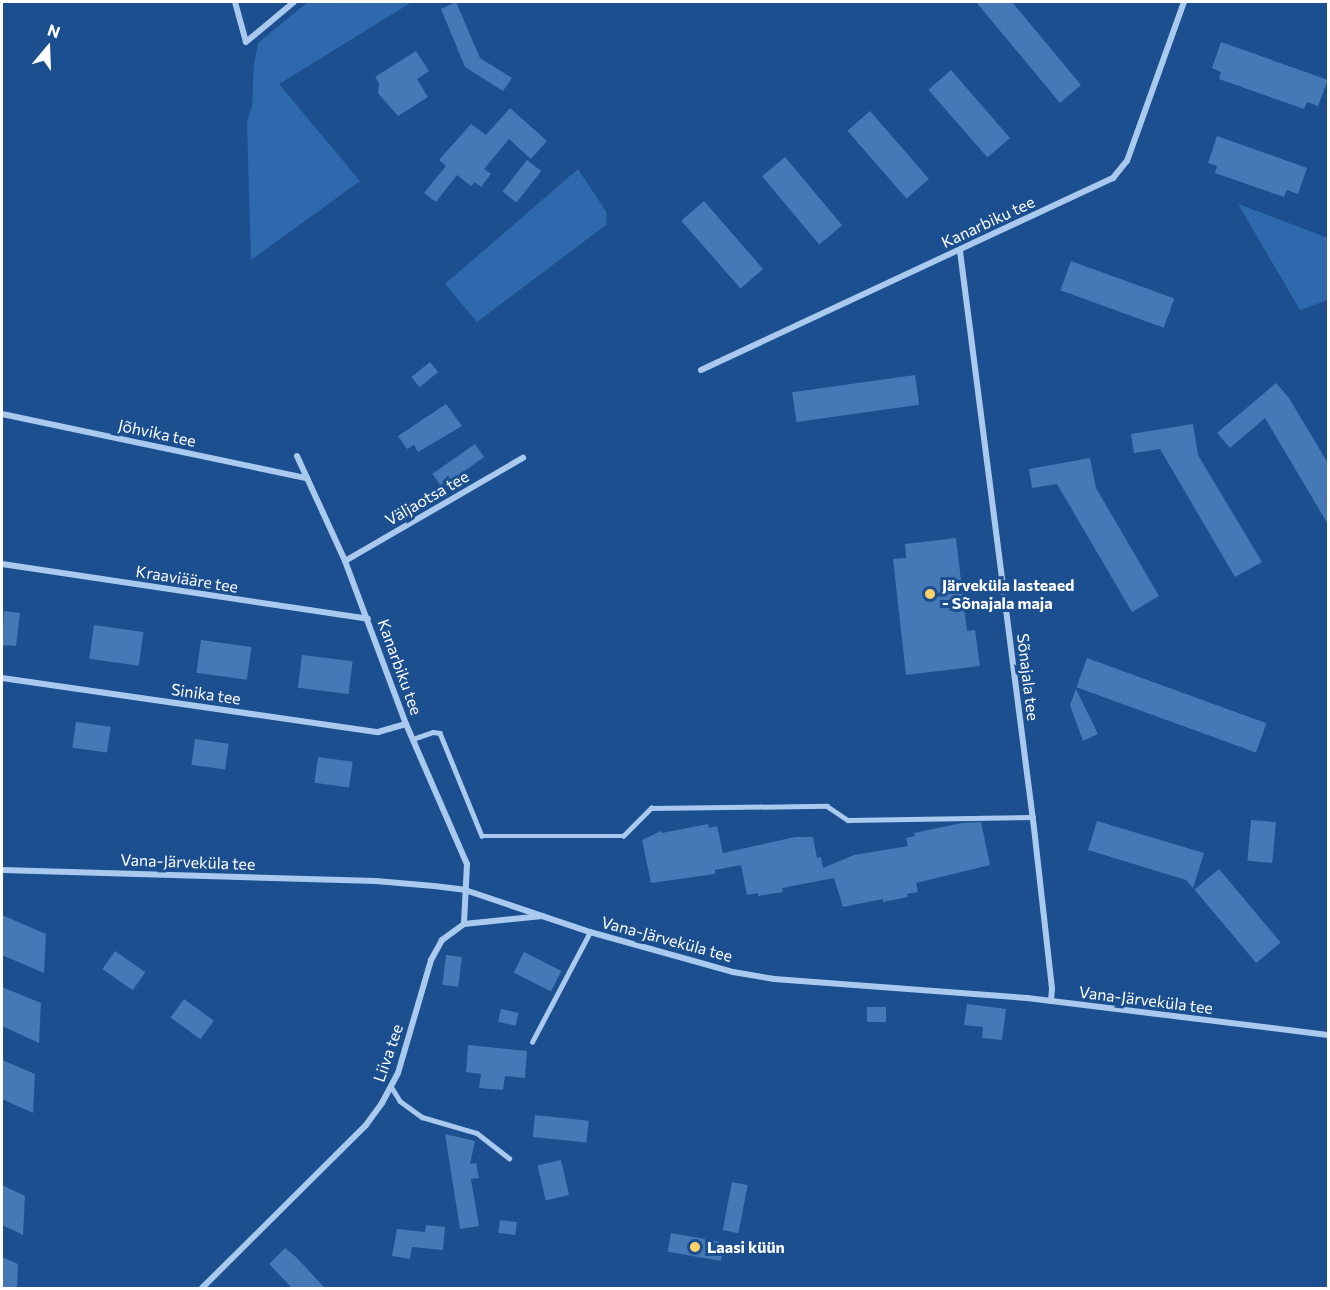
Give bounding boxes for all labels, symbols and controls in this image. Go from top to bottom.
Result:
north arrow [18,18,78,78]
text: N [45,20,63,41]
street label: Kanarbiku tee [938,192,1038,252]
street label: Jõhvika tee [116,415,198,451]
street label: Väljaotsa tee [382,466,472,530]
street label: Kraaviääre tee [134,561,240,597]
place label: Järveküla lasteaed - Sõnajala maja [942,575,1074,613]
marker: Järveküla lasteaed - Sõnajala maja [923,587,937,601]
street label: Kanarbiku tee [374,616,426,718]
street label: Sõnajala tee [1013,632,1043,722]
street label: Sinika tee [170,680,242,708]
street label: Vana-Järveküla tee [120,850,256,874]
street label: Vana-Järveküla tee [599,912,735,966]
street label: Vana-Järveküla tee [1078,982,1214,1018]
street label: Liiva tee [369,1021,407,1085]
place label: Laasi küün [707,1237,785,1257]
marker: Laasi küün [688,1240,702,1254]

